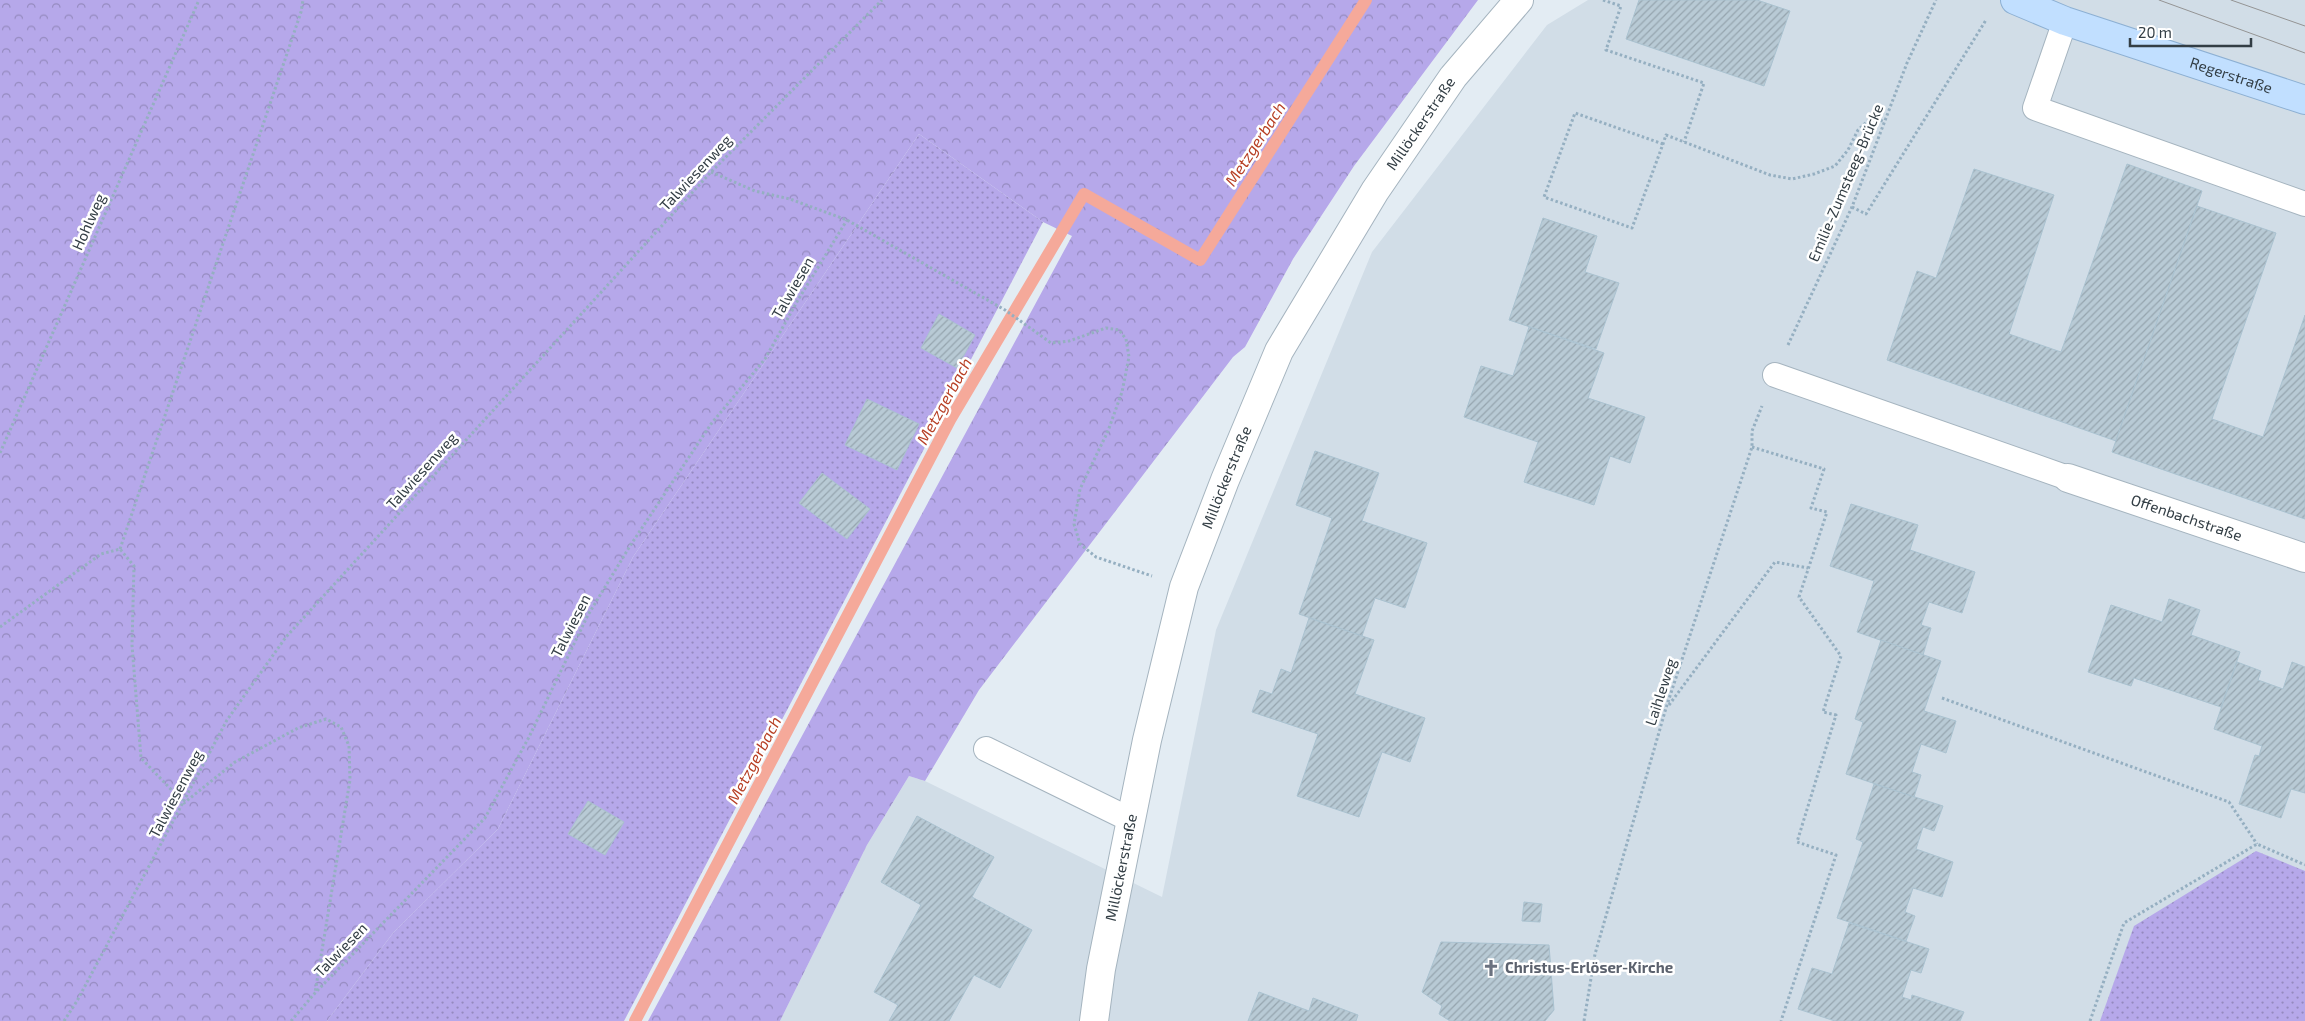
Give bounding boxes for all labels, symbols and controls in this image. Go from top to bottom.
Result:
scale bar [2130,15,2251,47]
text: 20 m [2138,23,2172,41]
street label: Regerstraße [2188,53,2275,97]
street label: Millöckerstraße [1382,73,1458,173]
water label: Metzgerbach [1220,98,1289,189]
street label: Emilie-Zumsteeg-Brücke [1804,101,1886,264]
street label: Talwiesenweg [656,130,735,214]
street label: Hohlweg [68,190,109,253]
street label: Talwiesen [767,253,817,322]
water label: Metzgerbach [912,354,975,447]
street label: Millöckerstraße [1197,423,1255,531]
street label: Talwiesenweg [382,428,461,512]
street label: Offenbachstraße [2129,490,2245,544]
street label: Talwiesen [547,591,594,660]
street label: Laihleweg [1641,655,1680,728]
water label: Metzgerbach [723,713,785,807]
street label: Talwiesenweg [144,746,206,841]
street label: Millöckerstraße [1101,812,1140,923]
street label: Talwiesen [310,918,370,980]
church icon: Christus-Erlöser-Kirche [1481,958,1501,978]
place label: Christus-Erlöser-Kirche [1505,958,1673,976]

